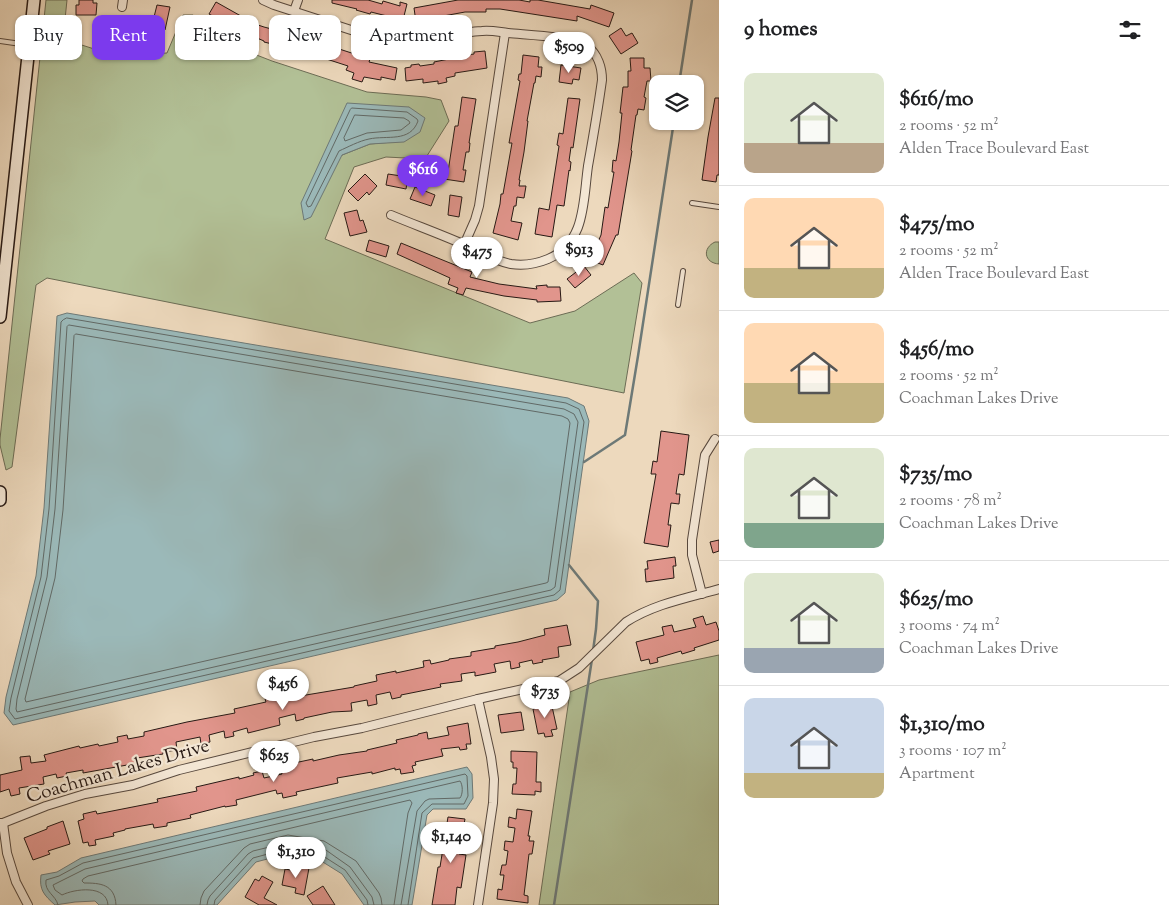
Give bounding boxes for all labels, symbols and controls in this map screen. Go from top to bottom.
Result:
chip: Buy [15,15,82,60]
chip: Rent [92,15,165,60]
chip: Filters [175,15,259,60]
chip: New [269,15,341,60]
chip: Apartment [351,15,472,60]
text: 9 homes [744,15,817,45]
icon: filters [1116,16,1144,44]
pin: $509 [539,32,599,74]
text: $509 [554,36,584,59]
map controls [649,75,704,130]
button: layers [649,75,704,130]
text: $616/mo [899,85,974,115]
icon: home [784,93,844,153]
text: 2 rooms · 52 m² [899,115,999,138]
text: Alden Trace Boulevard East [899,138,1089,161]
pin: $616 [393,154,453,197]
text: $616 [408,159,438,182]
text: $475/mo [899,210,974,240]
icon: home [784,218,844,278]
pin: $913 [549,234,609,277]
pin: $475 [447,236,507,279]
text: $913 [565,239,593,262]
text: 2 rooms · 52 m² [899,240,999,263]
text: $475 [462,241,492,264]
text: Alden Trace Boulevard East [899,263,1089,286]
text: $456/mo [899,335,974,365]
icon: home [784,343,844,403]
text: 2 rooms · 52 m² [899,365,999,388]
text: Coachman Lakes Drive [899,388,1058,411]
text: $735/mo [899,460,972,490]
icon: home [784,468,844,528]
text: 2 rooms · 78 m² [899,490,1002,513]
text: Coachman Lakes Drive [899,513,1058,536]
text: $625/mo [899,585,973,615]
icon: home [784,593,844,653]
text: 3 rooms · 74 m² [899,615,1000,638]
text: Coachman Lakes Drive [899,638,1058,661]
pin: $456 [253,668,313,711]
text: $456 [268,673,298,696]
pin: $735 [515,676,575,719]
text: $735 [531,681,559,704]
text: $1,310/mo [899,710,985,740]
icon: home [784,718,844,778]
street label: Coachman Lakes Drive [23,733,213,811]
pin: $625 [244,740,304,783]
text: 3 rooms · 107 m² [899,740,1007,763]
text: $625 [259,745,289,768]
text: Apartment [899,763,975,786]
pin: $1,140 [410,822,492,864]
text: $1,140 [431,826,471,849]
pin: $1,310 [255,836,337,879]
text: $1,310 [277,841,315,864]

